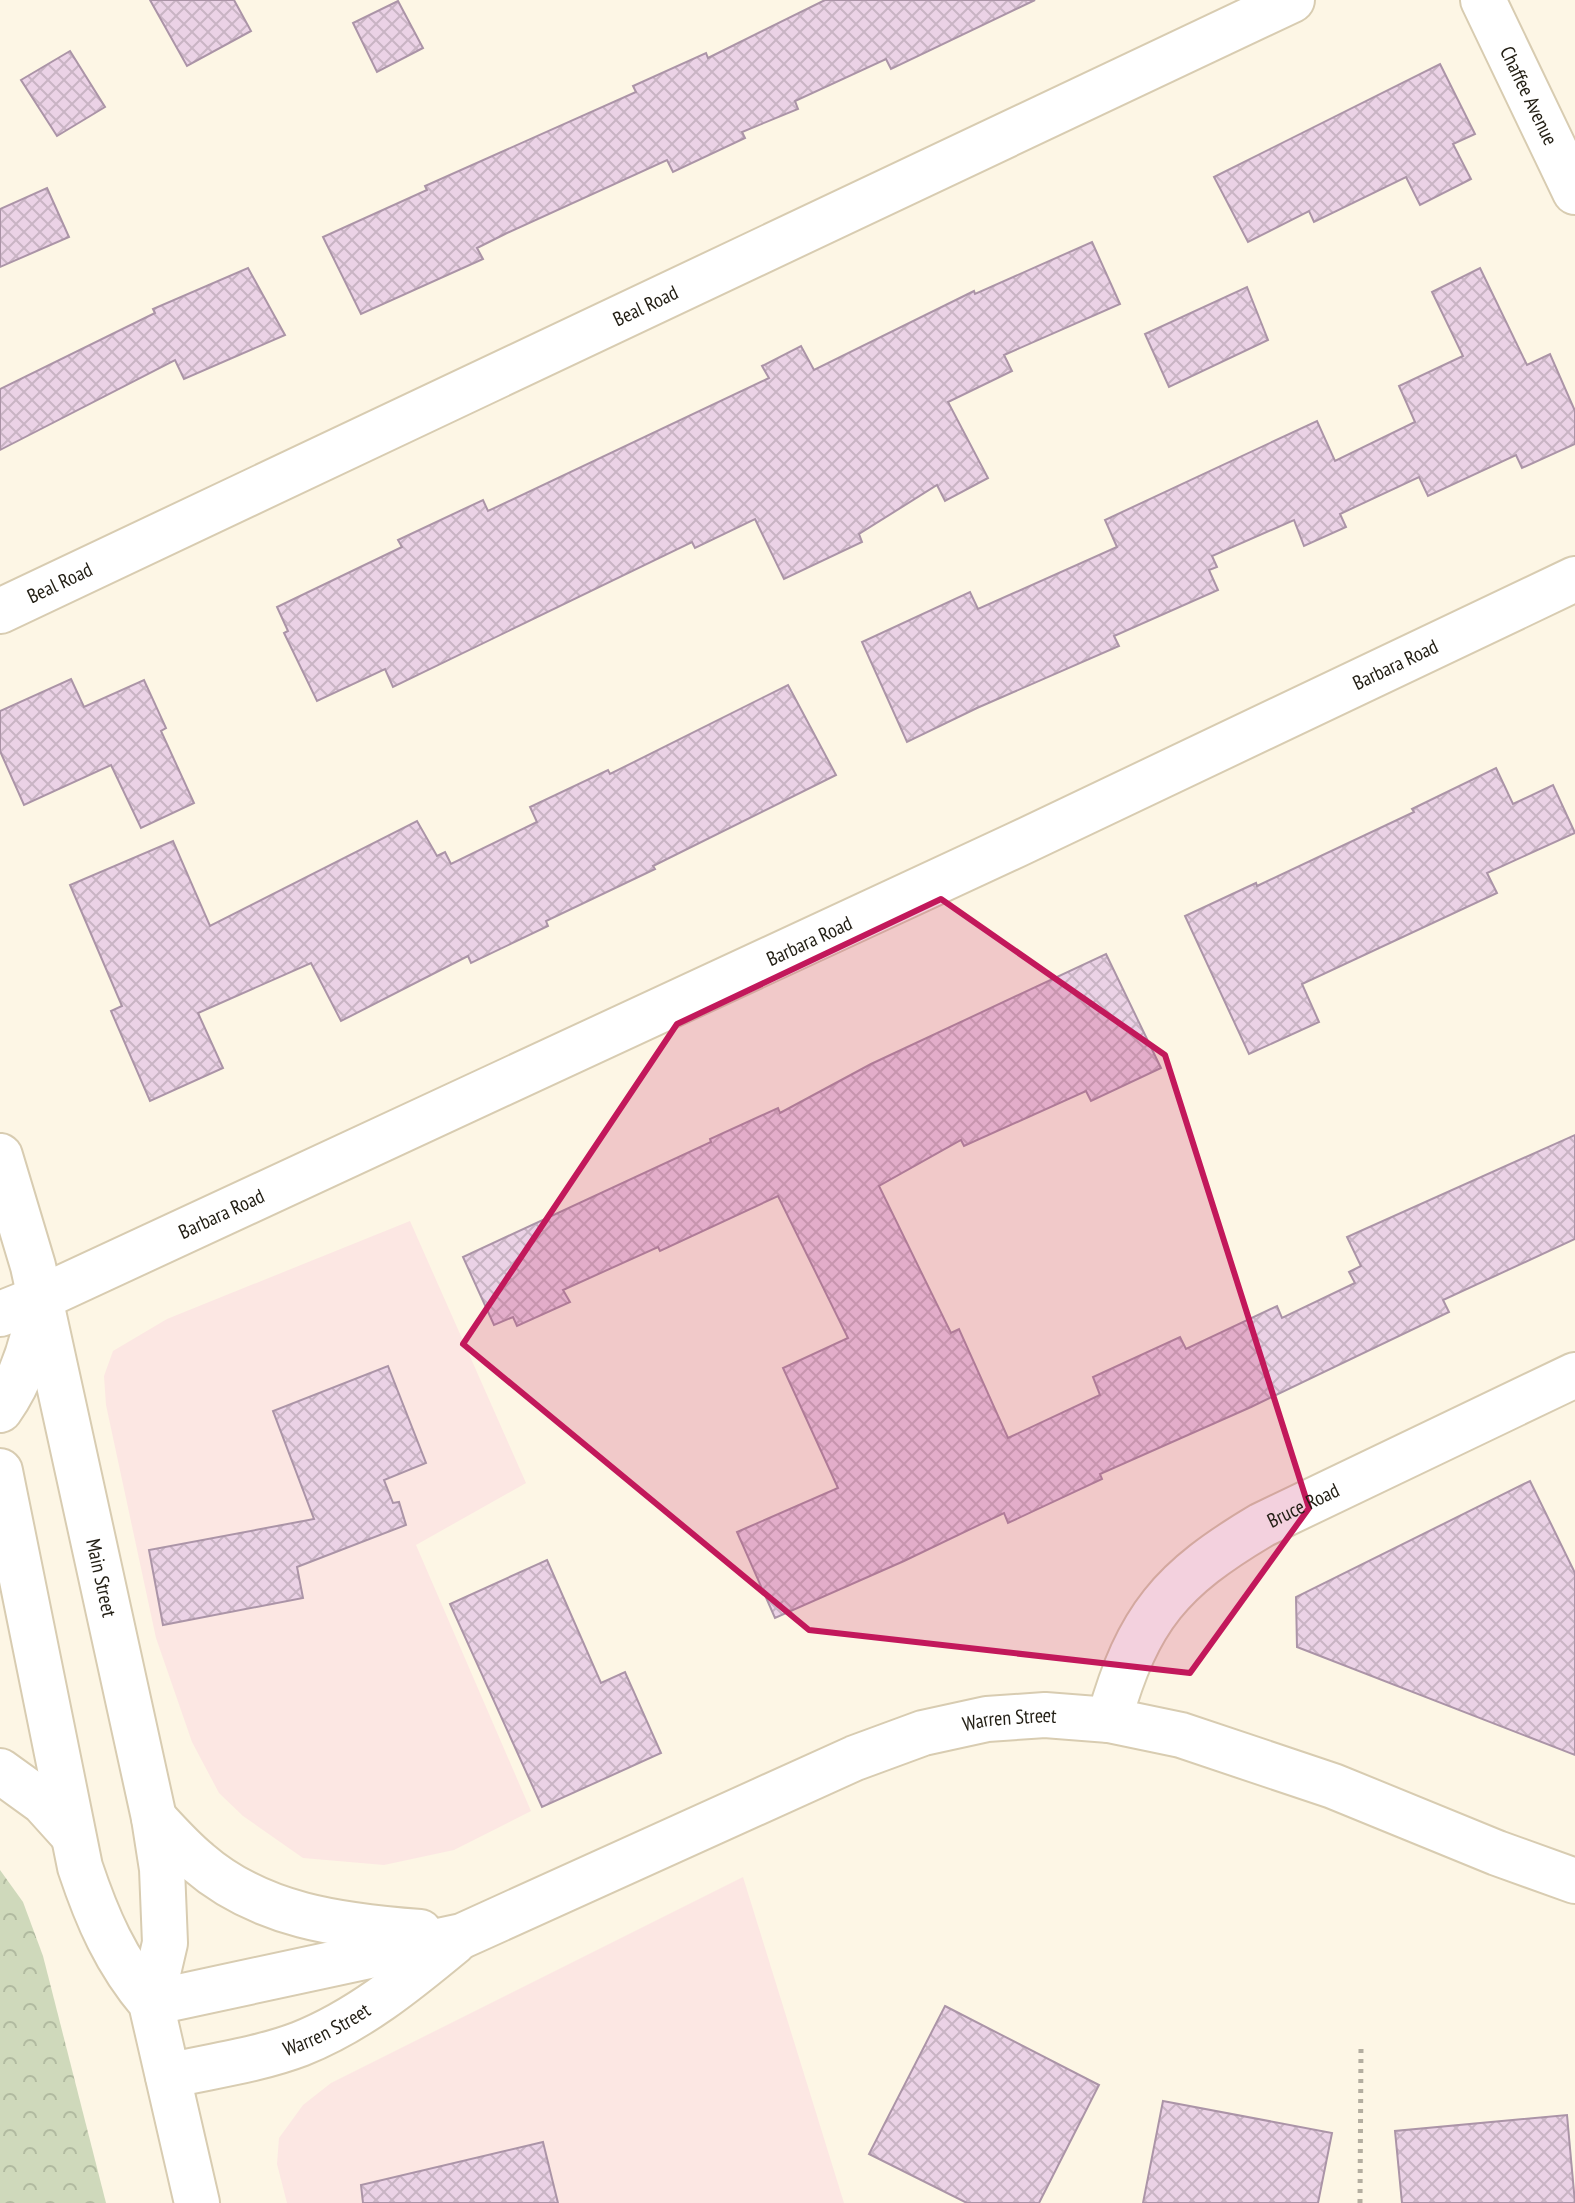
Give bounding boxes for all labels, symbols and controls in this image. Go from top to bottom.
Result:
street label: Chaffee Avenue [1494,42,1564,149]
street label: Beal Road [609,279,682,332]
street label: Beal Road [23,556,96,609]
street label: Barbara Road [1348,633,1442,696]
street label: Barbara Road [762,910,856,972]
street label: Barbara Road [174,1183,268,1245]
street label: Bruce Road [1263,1477,1343,1534]
street label: Main Street [80,1536,123,1620]
street label: Warren Street [960,1702,1058,1737]
street label: Warren Street [280,1997,376,2062]

